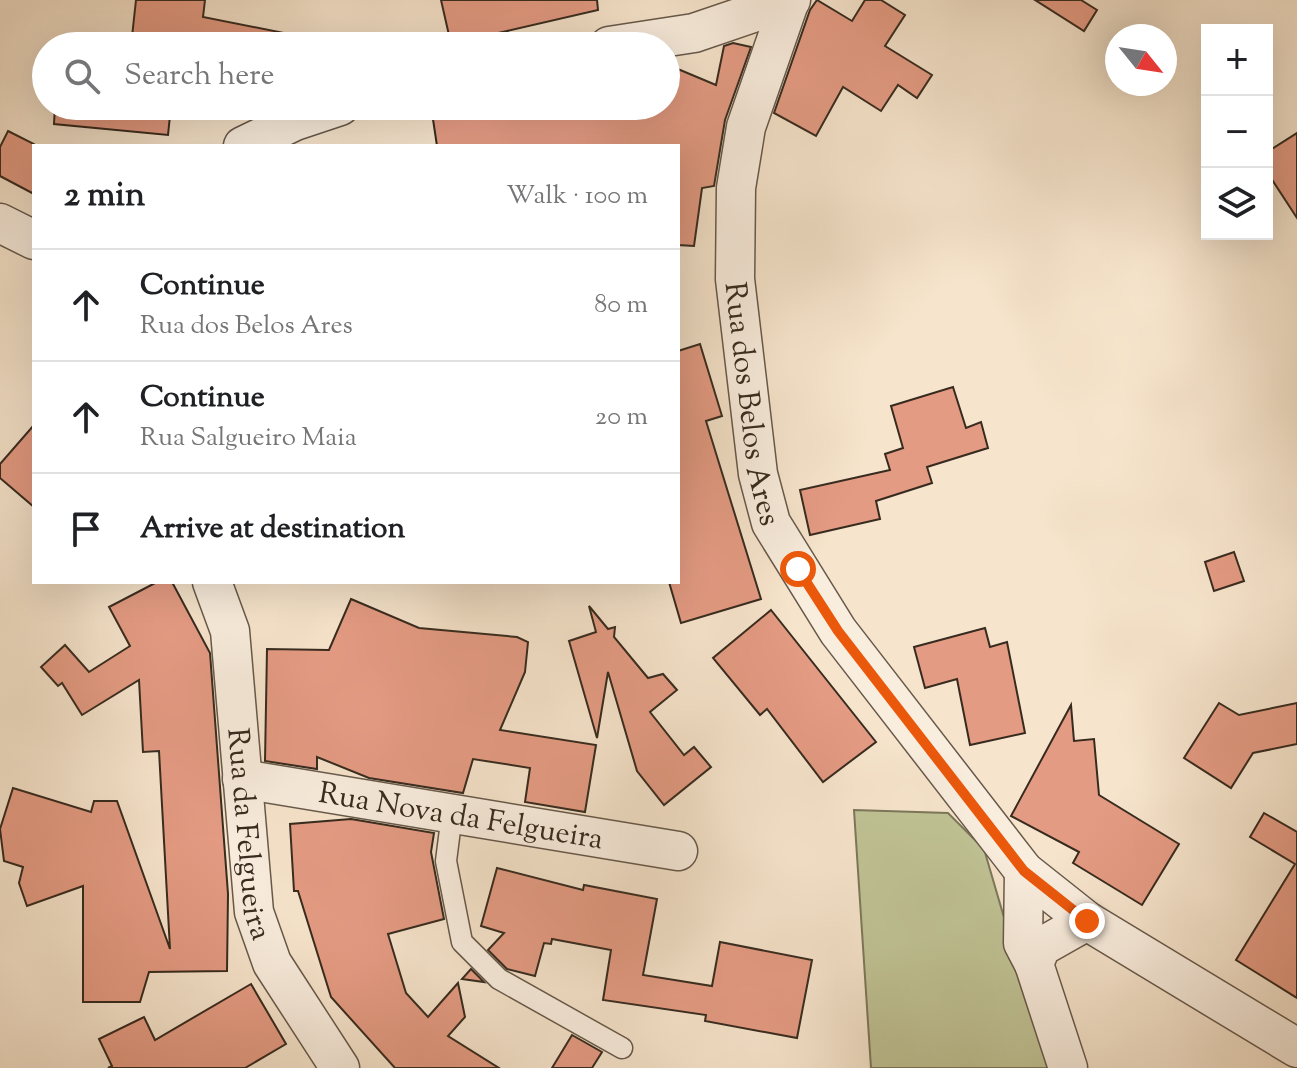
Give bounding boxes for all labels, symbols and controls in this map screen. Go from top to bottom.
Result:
north arrow [1105,24,1177,96]
map controls [1201,24,1273,240]
button: + [1201,24,1273,96]
search box [32,32,680,120]
icon: search [60,54,104,98]
text: Search here [124,55,274,98]
button: − [1201,96,1273,168]
button: layers [1201,168,1273,240]
text: 2 min [64,172,145,221]
text: Walk · 100 m [506,178,648,215]
text: Continue [140,265,265,308]
street label: Rua dos Belos Ares [712,280,790,531]
icon: ahead [64,283,108,327]
text: 80 m [594,287,648,324]
text: Rua dos Belos Ares [140,308,353,345]
text: Continue [140,377,265,420]
icon: ahead [64,395,108,439]
text: 20 m [595,399,648,436]
text: Rua Salgueiro Maia [140,420,357,457]
icon: arrive [64,507,108,551]
text: Arrive at destination [140,508,405,551]
route start [780,551,816,587]
street label: Rua da Felgueira [214,726,281,947]
street label: Rua Nova da Felgueira [315,773,606,862]
route end [1069,903,1105,939]

